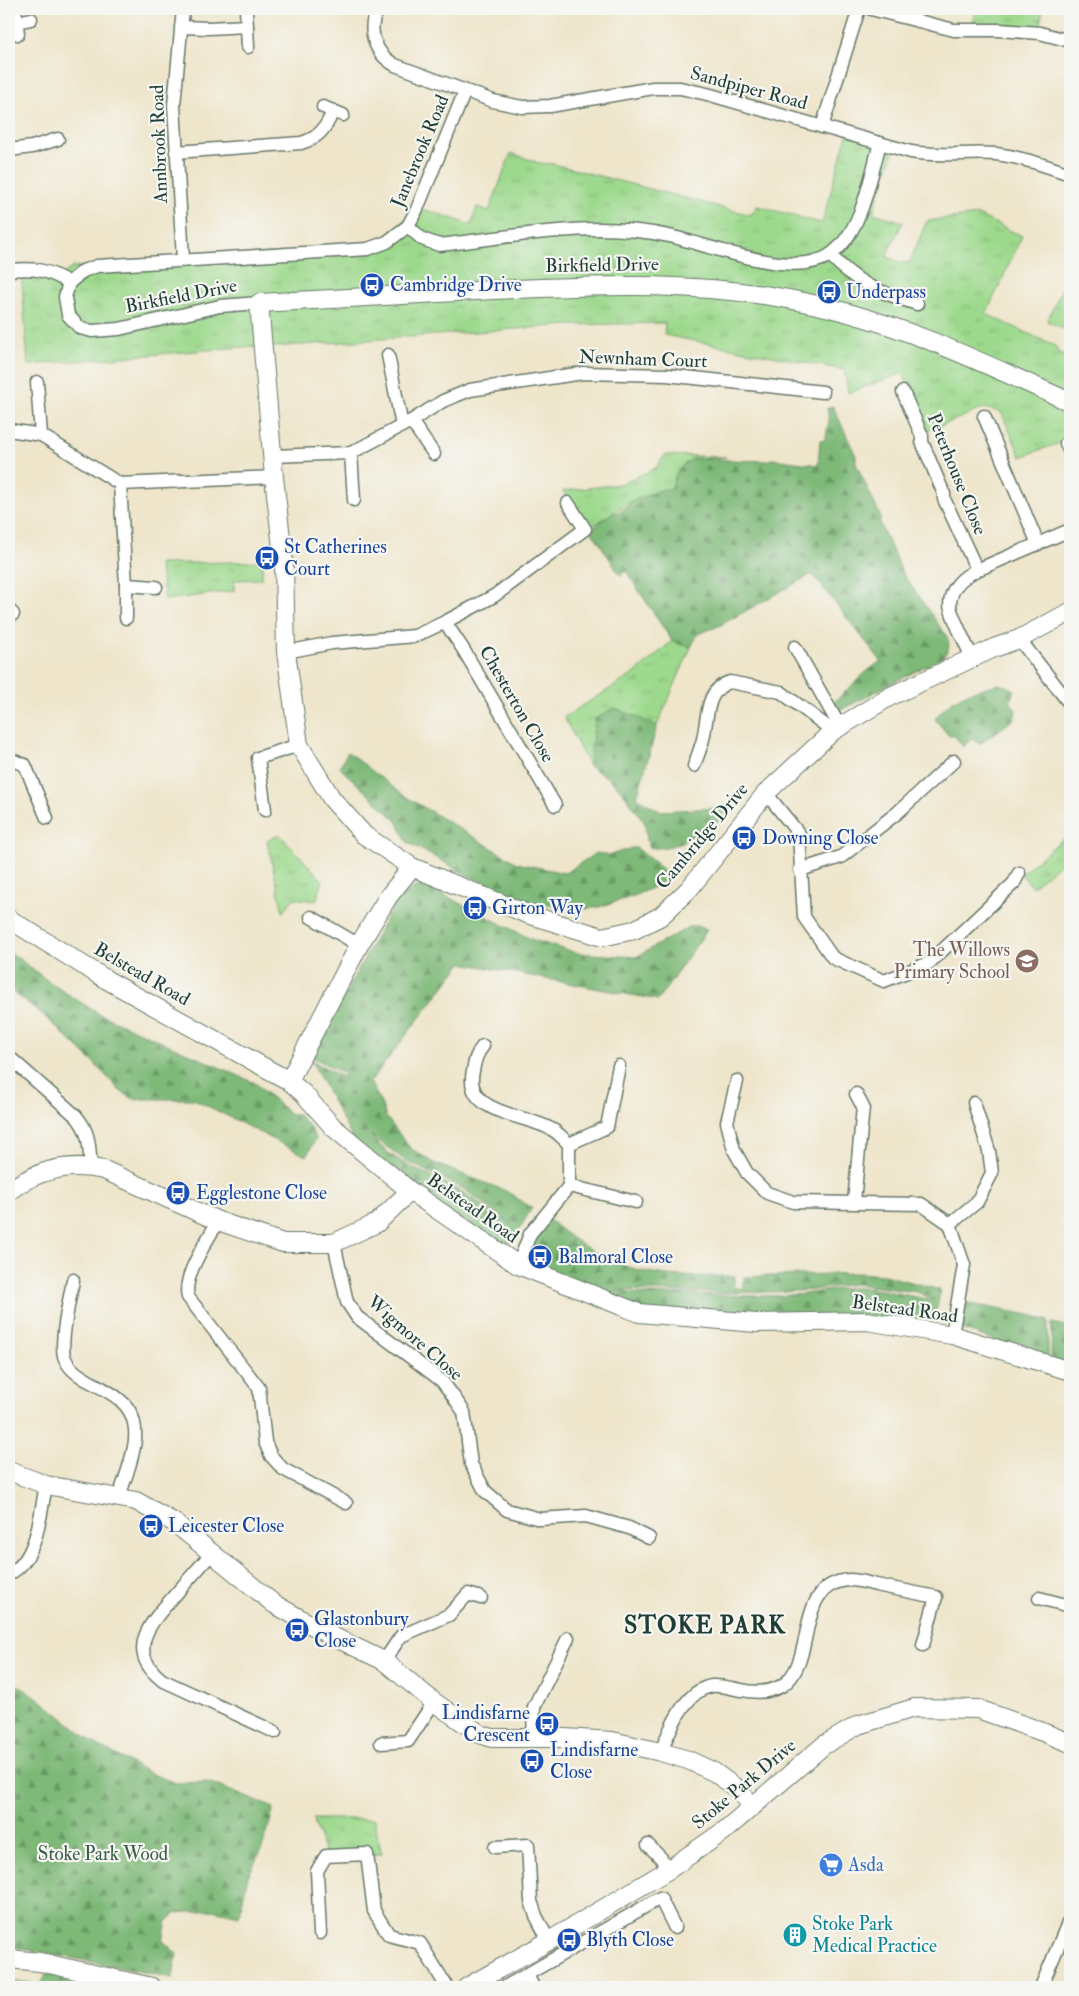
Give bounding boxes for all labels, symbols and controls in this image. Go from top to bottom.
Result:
street label: Sandpiper Road [688,61,811,116]
street label: Annbrook Road [145,84,173,205]
street label: Janebrook Road [385,90,455,212]
street label: Birkfield Drive [545,252,659,278]
bus stop icon: Cambridge Drive [359,272,385,298]
street label: Birkfield Drive [123,273,239,319]
place label: Cambridge Drive [390,273,522,297]
bus stop icon: Underpass [816,279,842,305]
place label: Underpass [846,280,926,305]
street label: Newnham Court [578,345,708,373]
street label: Peterhouse Close [922,410,992,539]
place label: St Catherines Court [284,535,387,581]
bus stop icon: St Catherines Court [254,545,280,571]
street label: Chesterton Close [474,641,560,767]
street label: Cambridge Drive [650,778,754,894]
bus stop icon: Downing Close [731,825,757,851]
place label: Downing Close [762,826,879,850]
bus stop icon: Girton Way [462,895,488,921]
place label: Girton Way [492,896,583,920]
street label: Belstead Road [90,937,195,1011]
place label: The Willows Primary School [894,938,1010,984]
school or university icon: The Willows Primary School [1014,948,1040,974]
street label: Belstead Road [422,1168,524,1249]
bus stop icon: Egglestone Close [165,1180,191,1206]
place label: Egglestone Close [196,1181,327,1205]
bus stop icon: Balmoral Close [527,1244,553,1270]
place label: Balmoral Close [558,1245,673,1269]
street label: Wigmore Close [362,1289,468,1386]
street label: Belstead Road [850,1290,960,1328]
bus stop icon: Leicester Close [138,1513,164,1539]
place label: Leicester Close [168,1514,284,1538]
place label: Glastonbury Close [314,1607,409,1653]
district label: STOKE PARK [624,1610,786,1641]
bus stop icon: Glastonbury Close [284,1617,310,1643]
place label: Lindisfarne Crescent [442,1701,530,1747]
bus stop icon: Lindisfarne Crescent [534,1711,560,1737]
street label: Stoke Park Drive [687,1733,801,1835]
place label: Lindisfarne Close [550,1738,638,1784]
bus stop icon: Lindisfarne Close [519,1748,545,1774]
park label: Stoke Park Wood [38,1842,169,1866]
supermarket icon: Asda [818,1852,844,1878]
place label: Asda [847,1853,884,1877]
place label: Stoke Park Medical Practice [812,1912,937,1958]
building icon: Stoke Park Medical Practice [782,1922,808,1948]
bus stop icon: Blyth Close [556,1927,582,1953]
place label: Blyth Close [586,1928,674,1952]

